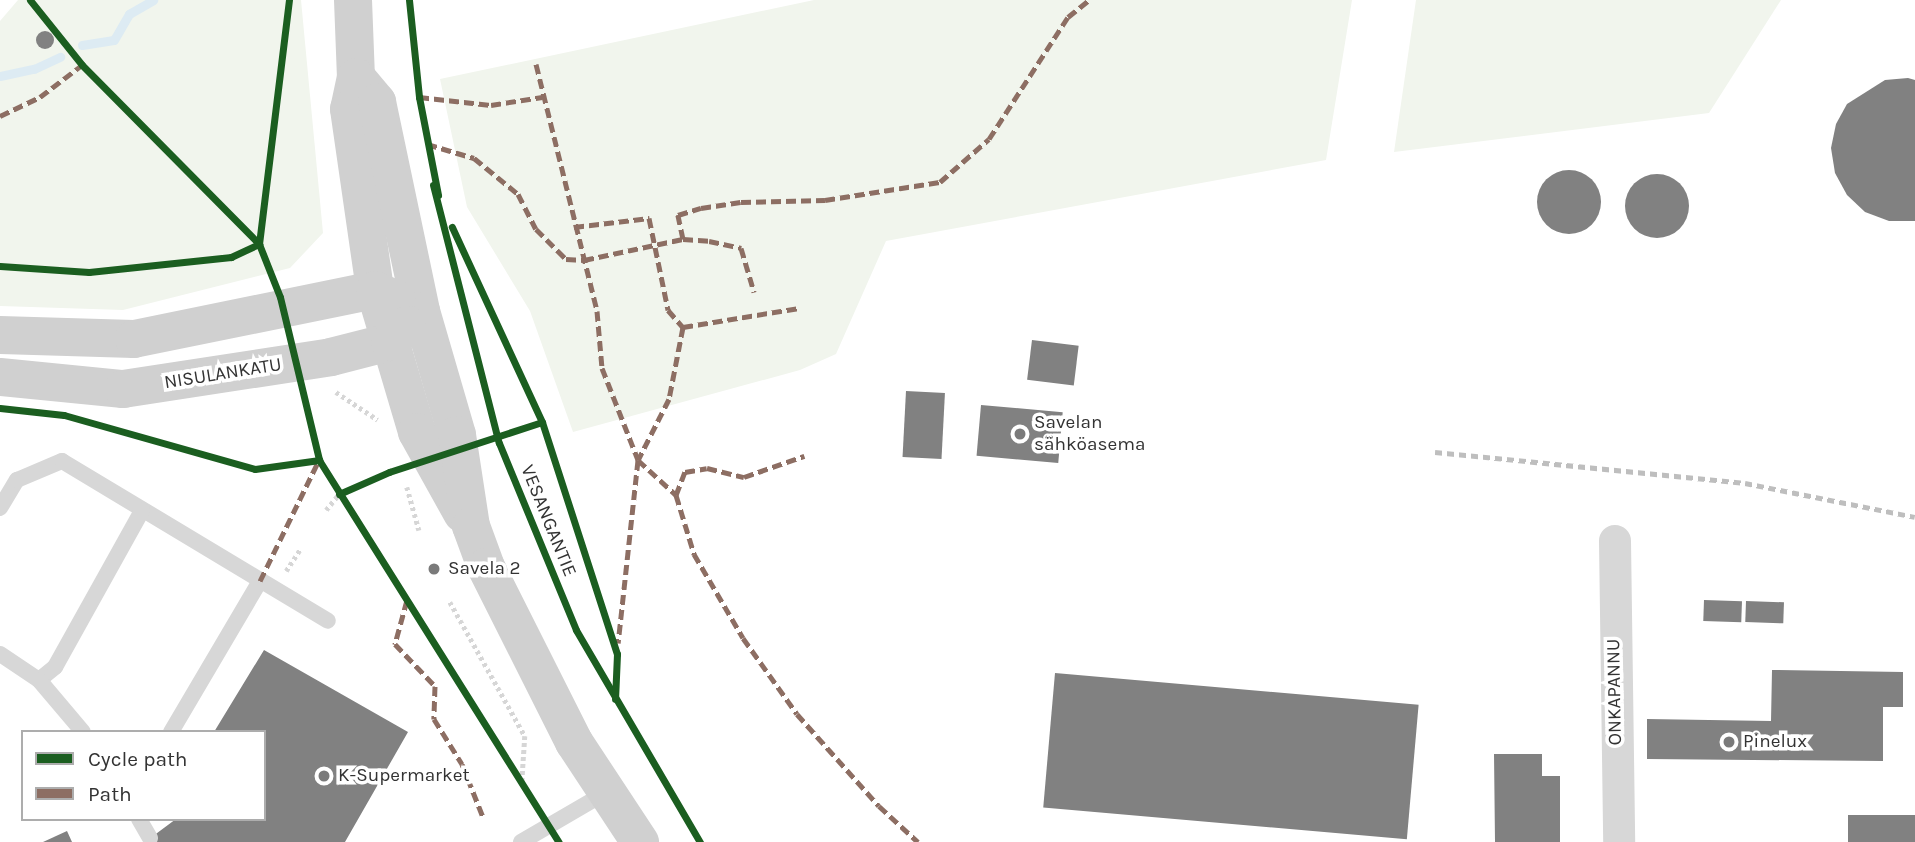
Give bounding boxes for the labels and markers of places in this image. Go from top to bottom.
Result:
place label: Savelan sähköasema [1034,412,1145,456]
marker: Savelan sähköasema [1012,426,1028,442]
place label: Savela 2 [448,558,521,580]
marker: Savela 2 [426,561,442,577]
place label: Pinelux [1743,731,1807,753]
marker: Pinelux [1721,734,1737,750]
place label: K-Supermarket [338,765,470,787]
marker: K-Supermarket [316,768,332,784]

